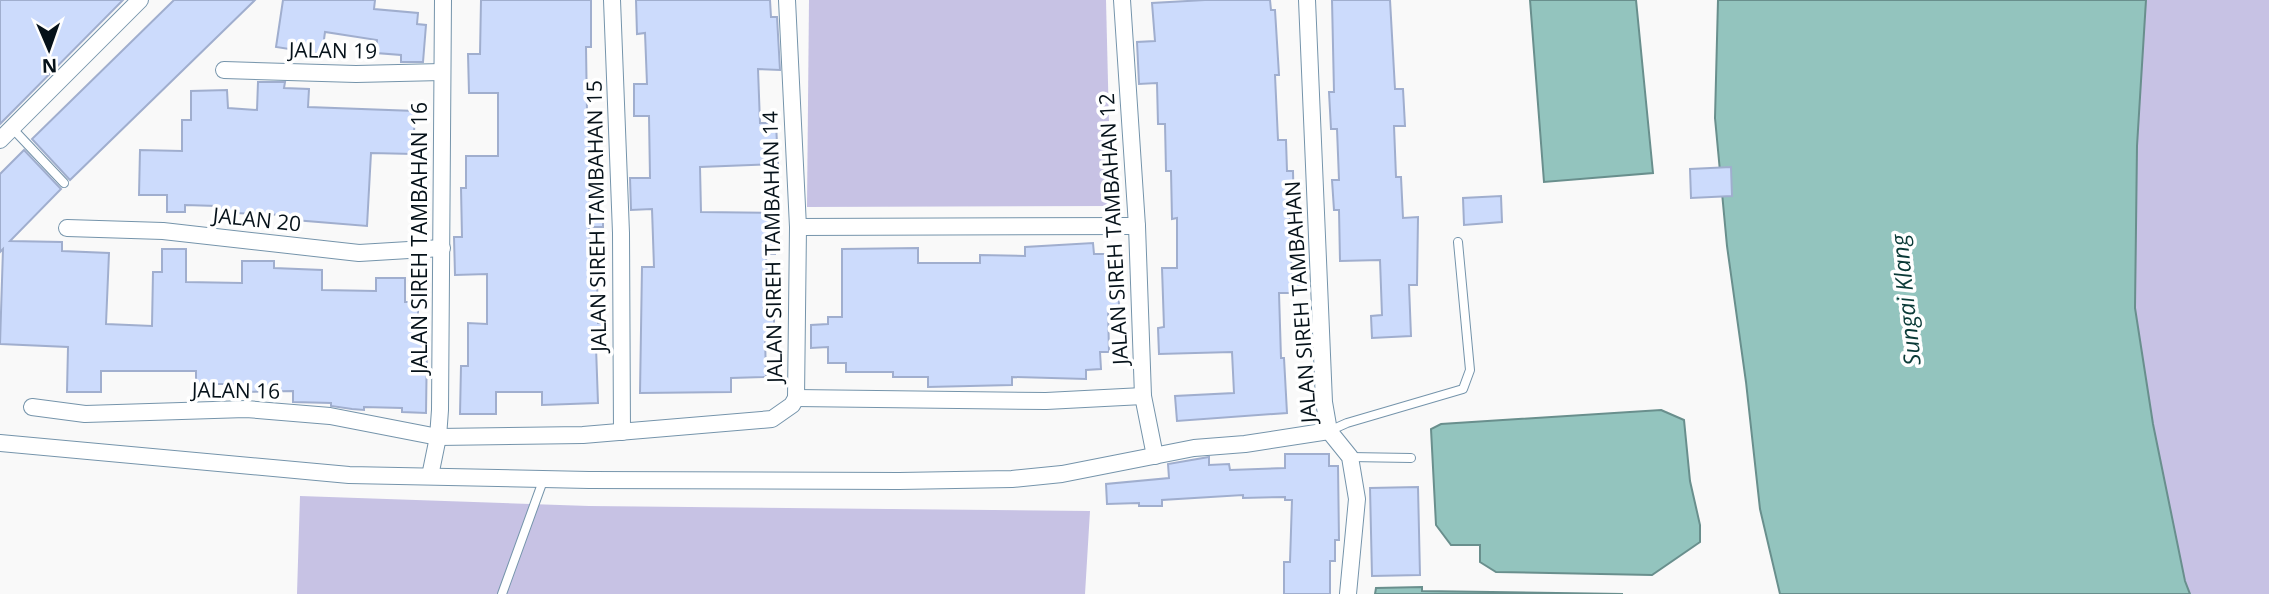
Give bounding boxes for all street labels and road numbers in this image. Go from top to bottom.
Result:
street label: JALAN 19 [287,35,377,65]
street label: JALAN SIREH TAMBAHAN 15 [580,80,612,354]
street label: JALAN SIREH TAMBAHAN 12 [1092,93,1134,368]
street label: JALAN SIREH TAMBAHAN 16 [405,102,433,376]
street label: JALAN SIREH TAMBAHAN 14 [756,111,788,385]
street label: JALAN SIREH TAMBAHAN [1278,180,1323,426]
street label: JALAN 20 [210,200,303,238]
street label: JALAN 16 [190,375,280,405]

